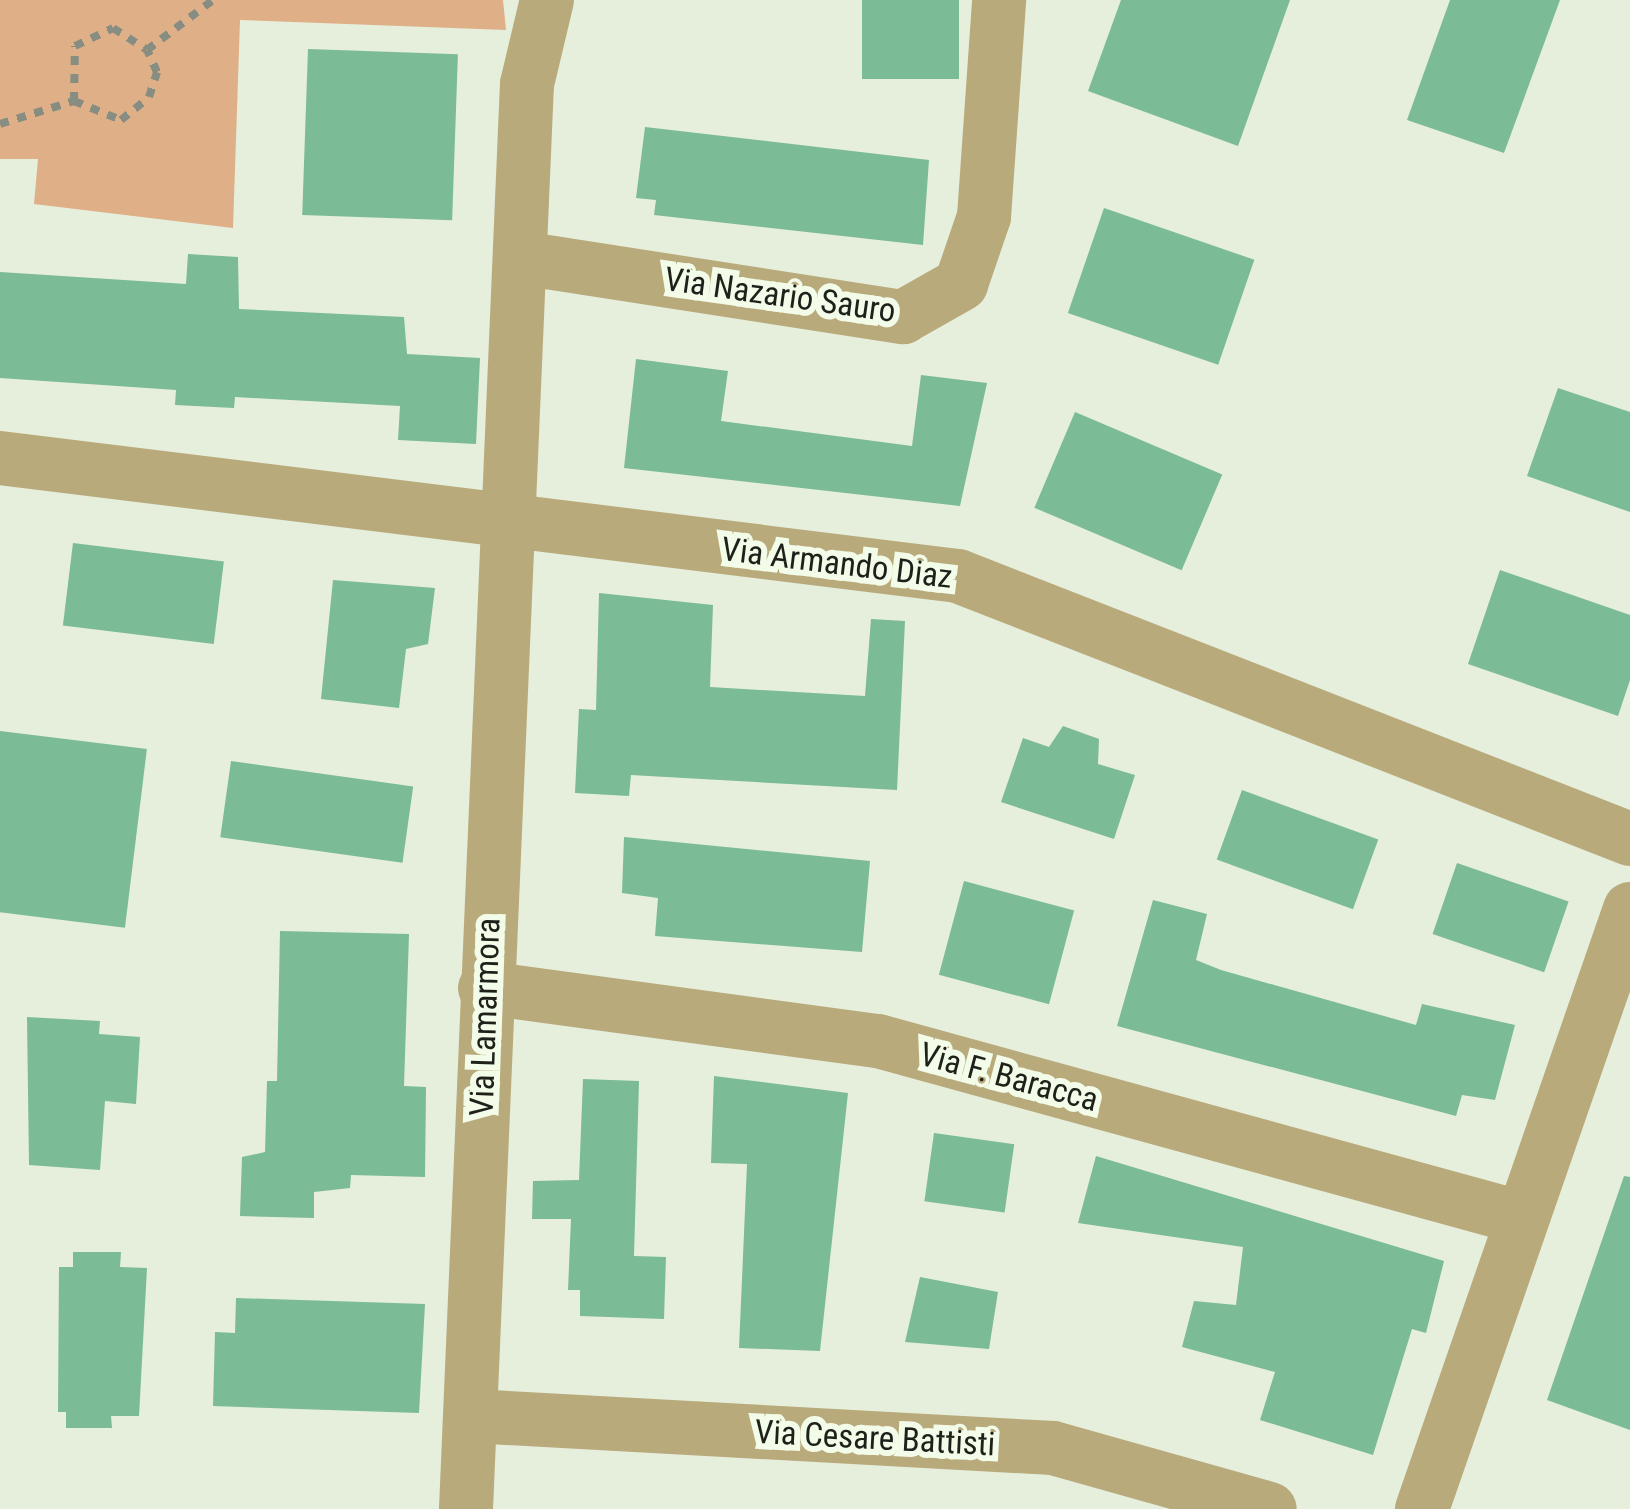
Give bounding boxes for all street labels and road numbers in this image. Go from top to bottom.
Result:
street label: Via Nazario Sauro [662,259,898,331]
street label: Via Armando Diaz [719,529,955,597]
street label: Via Lamarmora [462,917,508,1117]
street label: Via F. Baracca [915,1034,1103,1120]
street label: Via Cesare Battisti [754,1412,996,1464]

